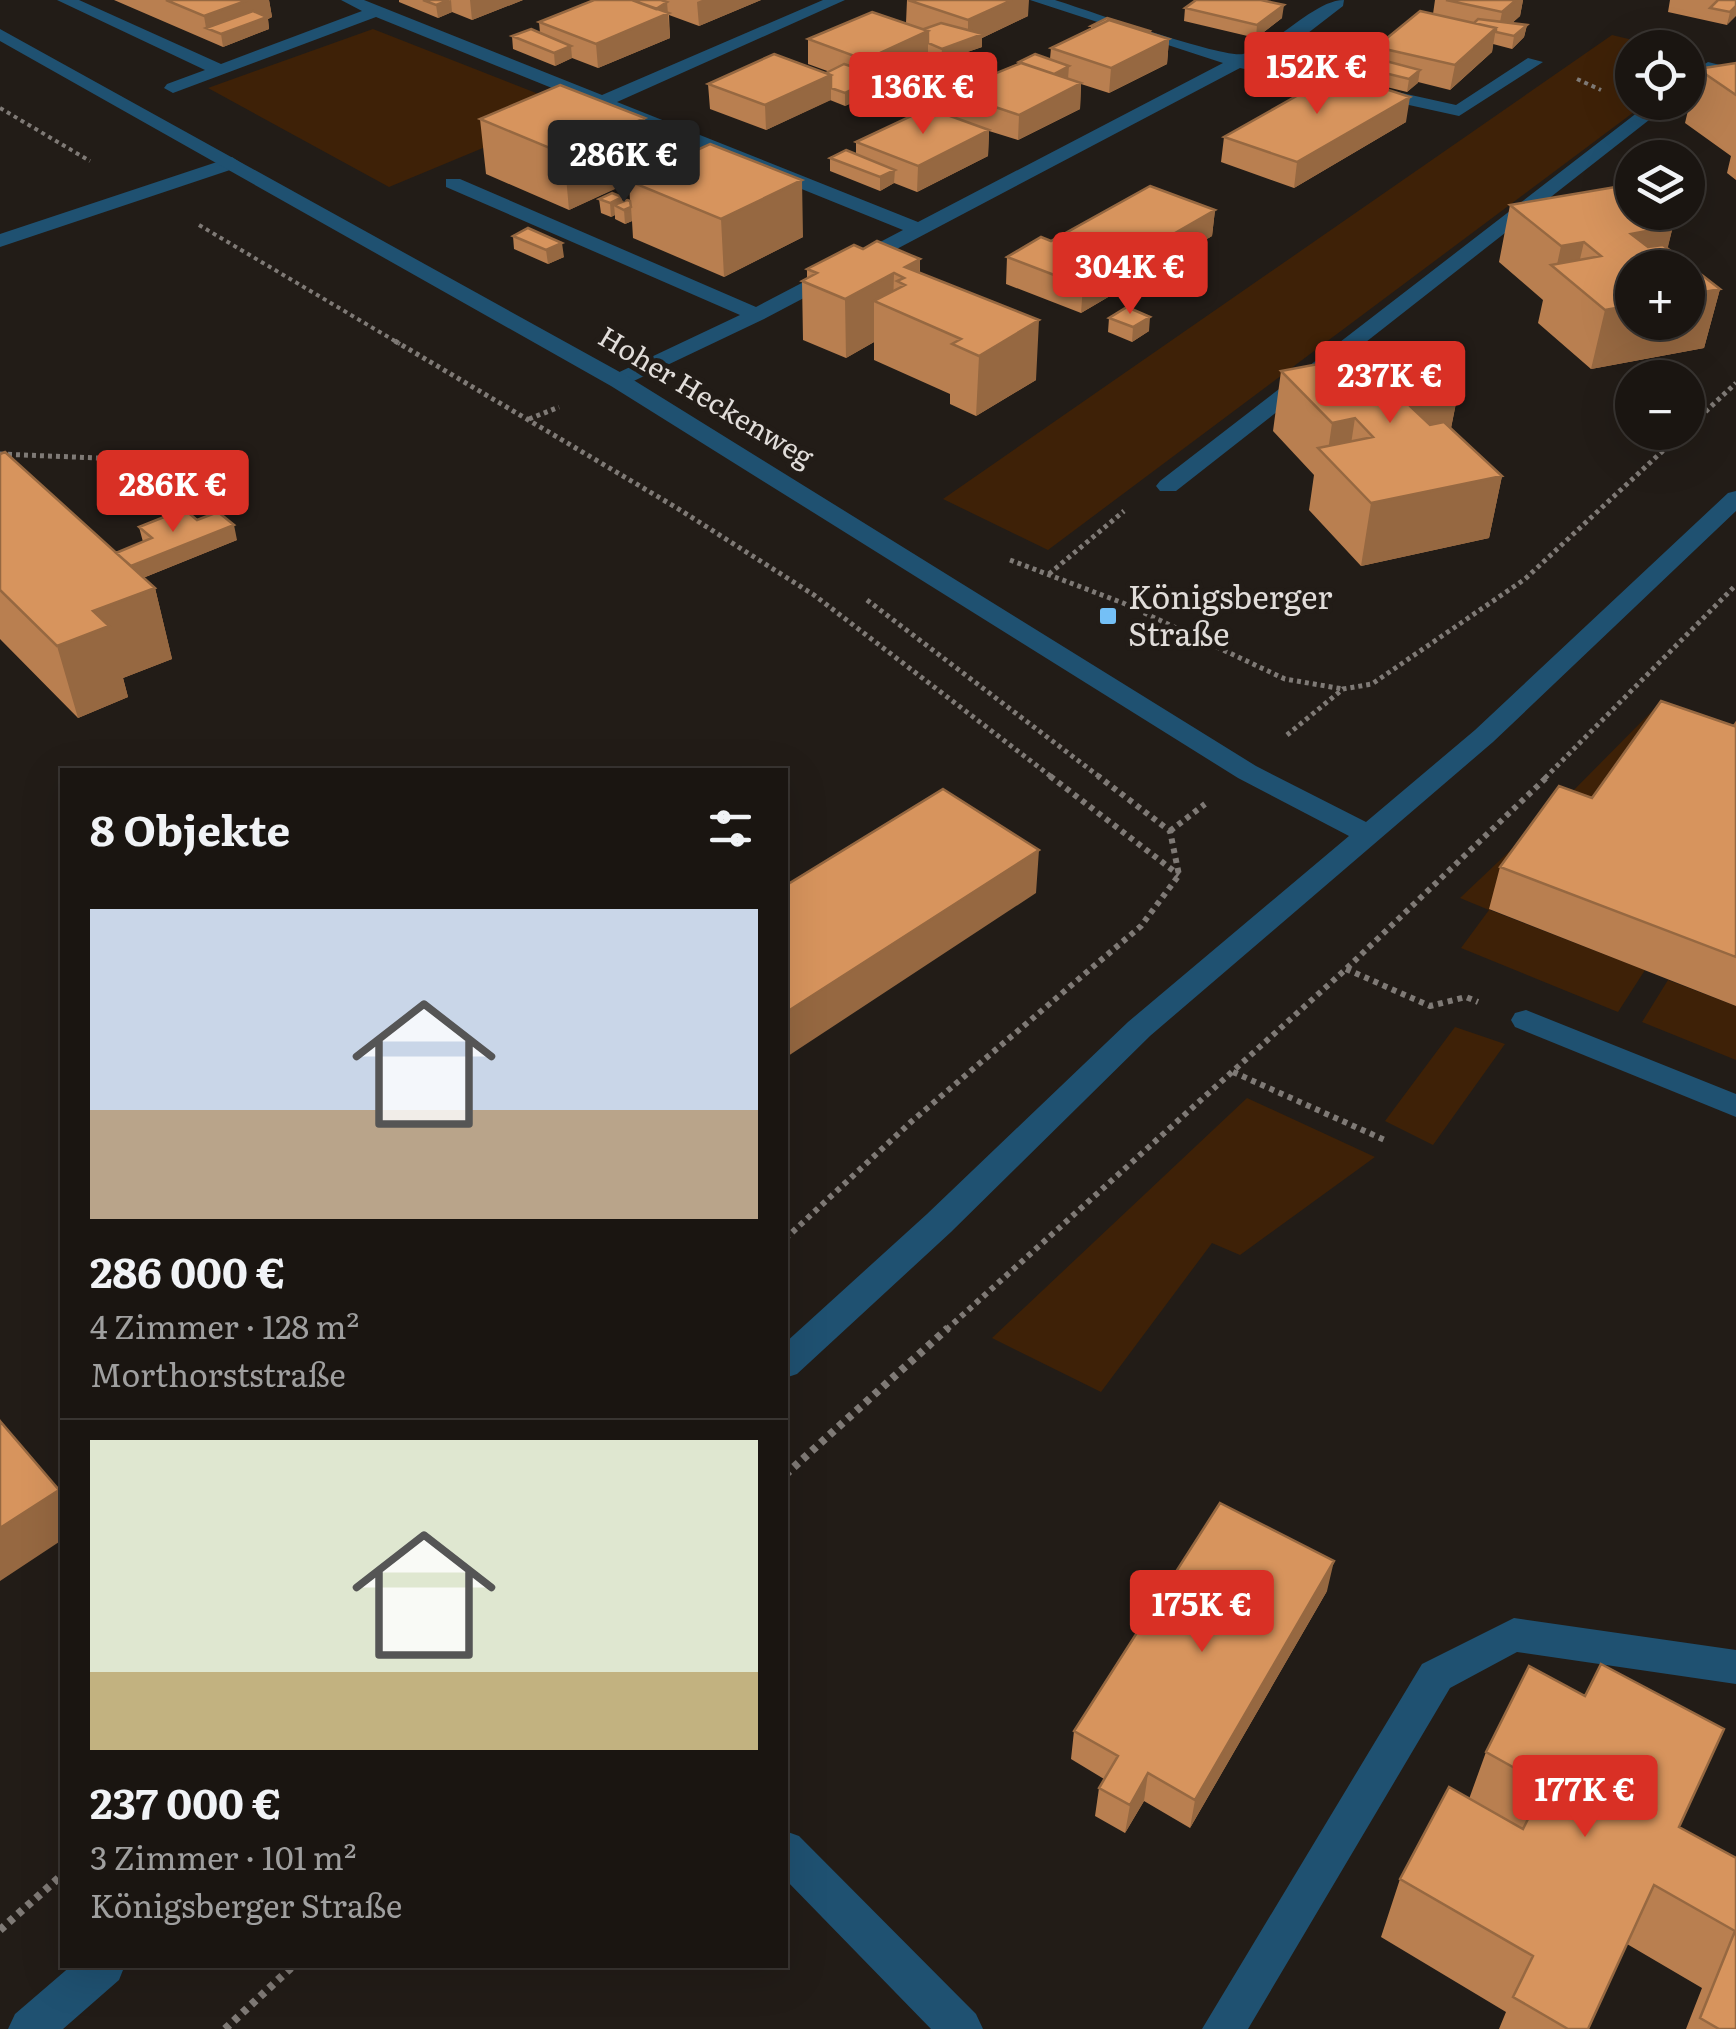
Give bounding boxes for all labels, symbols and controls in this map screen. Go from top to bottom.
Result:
map controls [1615,30,1705,450]
button: locate [1615,30,1705,120]
pin: 152K € [1236,32,1398,117]
text: 152K € [1266,40,1368,88]
pin: 136K € [842,52,1004,137]
text: 136K € [871,60,975,108]
pin: 286K € [543,120,705,205]
text: 286K € [570,128,678,176]
button: layers [1615,140,1705,230]
pin: 304K € [1049,232,1211,317]
text: 304K € [1075,240,1185,288]
button: + [1615,250,1705,340]
street label: Hoher Heckenweg [591,314,823,476]
pin: 237K € [1309,341,1471,426]
text: 237K € [1337,349,1443,397]
button: − [1615,360,1705,450]
pin: 286K € [92,450,254,535]
text: 286K € [119,458,227,506]
place label: Königsberger Straße [1128,571,1332,656]
marker: Königsberger Straße [1097,605,1119,627]
text: 8 Objekte [90,797,290,859]
icon: filters [703,801,758,856]
icon: home [334,974,514,1154]
text: 286 000 € [90,1239,285,1301]
text: 4 Zimmer · 128 m² [90,1301,359,1349]
text: Morthorststraße [90,1349,346,1397]
icon: home [334,1505,514,1685]
pin: 175K € [1121,1570,1283,1655]
text: 175K € [1152,1578,1252,1626]
pin: 177K € [1504,1755,1666,1840]
text: 177K € [1535,1763,1635,1811]
text: 237 000 € [90,1770,282,1832]
text: 3 Zimmer · 101 m² [90,1832,357,1880]
text: Königsberger Straße [90,1880,402,1928]

